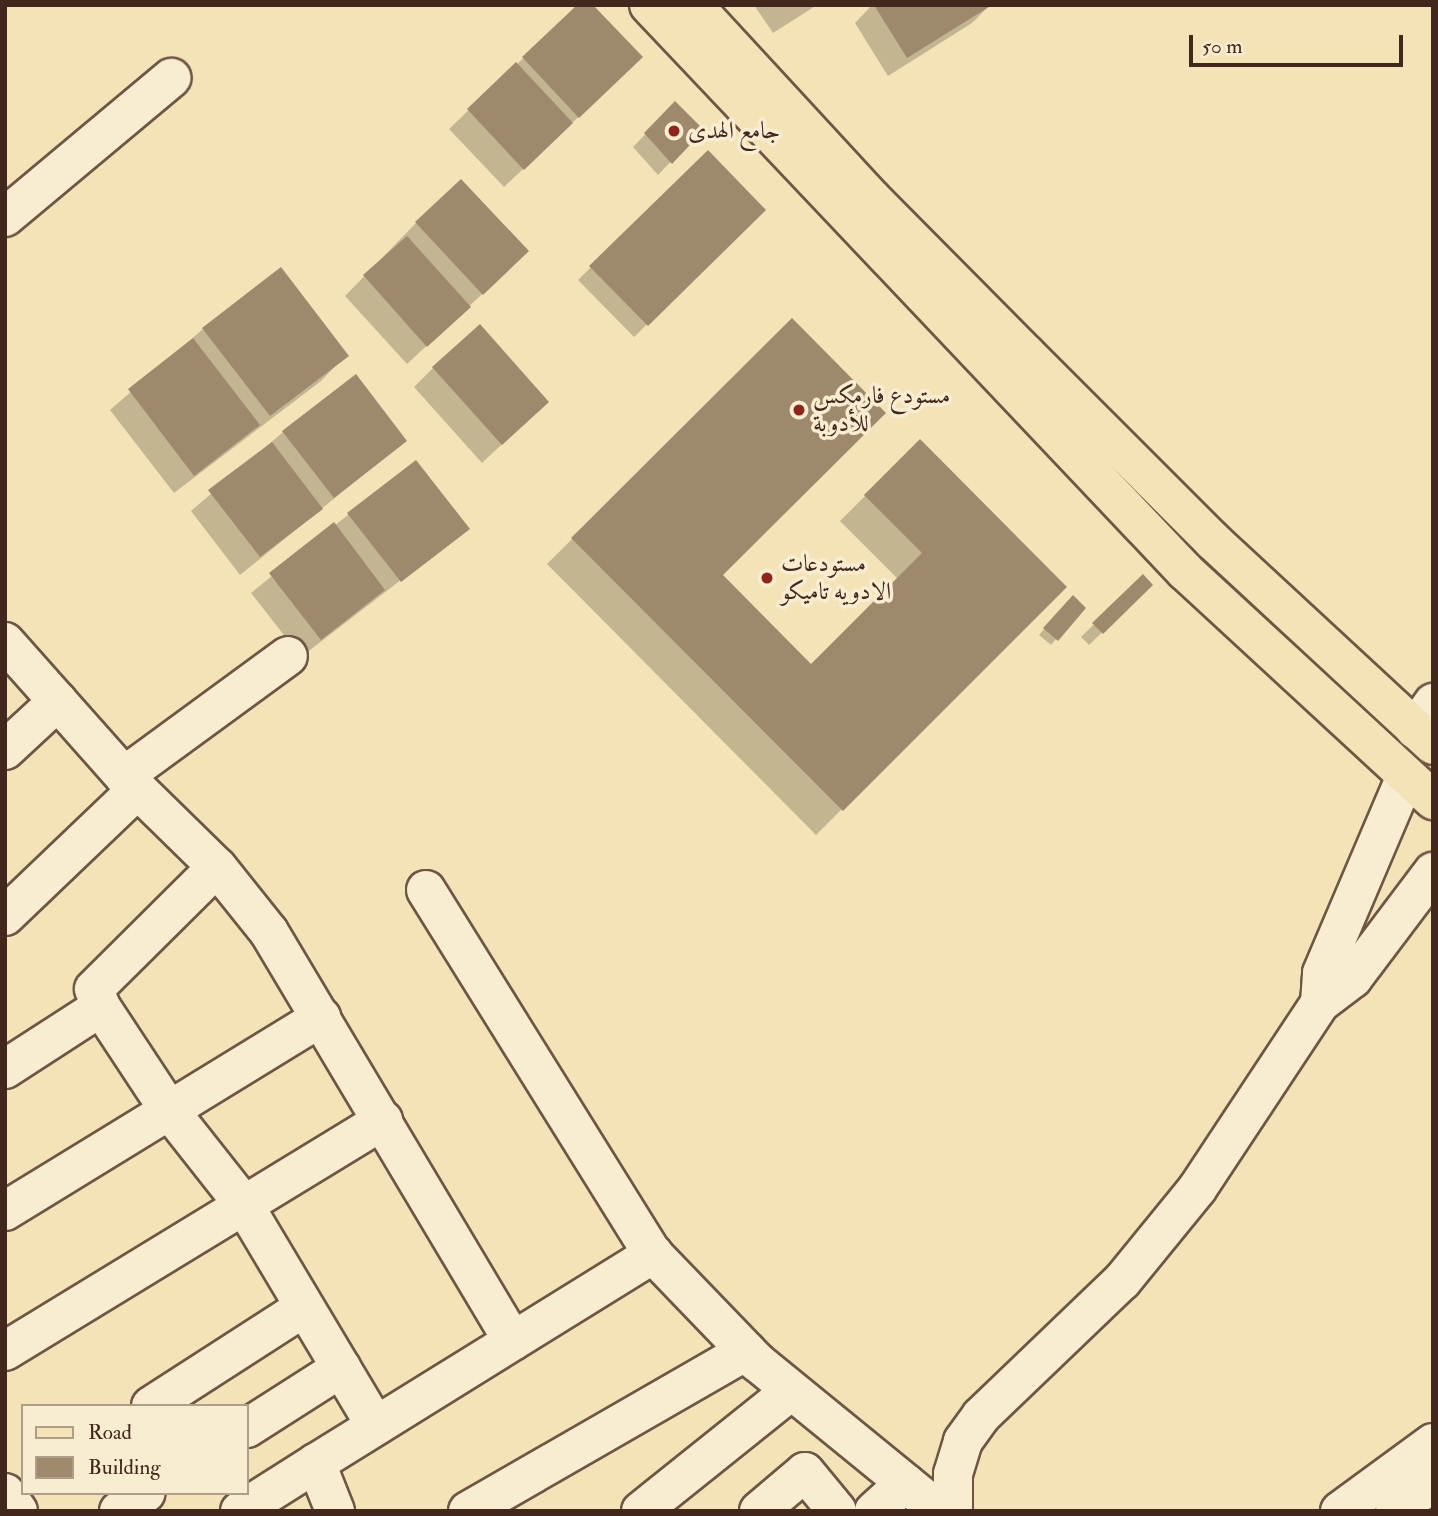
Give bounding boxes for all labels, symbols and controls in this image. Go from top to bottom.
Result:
scale bar [1193,21,1406,65]
text: 50 m [1202,33,1243,60]
place label: جامع الهدى [688,117,780,145]
marker: جامع الهدى [666,123,682,139]
place label: مستودع فارمكس للأدوبة [813,382,950,438]
marker: مستودع فارمكس للأدوبة [791,402,807,418]
place label: مستودعات الادويه تاميكو [781,550,891,606]
marker: مستودعات الادويه تاميكو [759,570,775,586]
legend [21,1404,248,1495]
text: Road [88,1419,132,1446]
text: Building [88,1454,161,1481]

